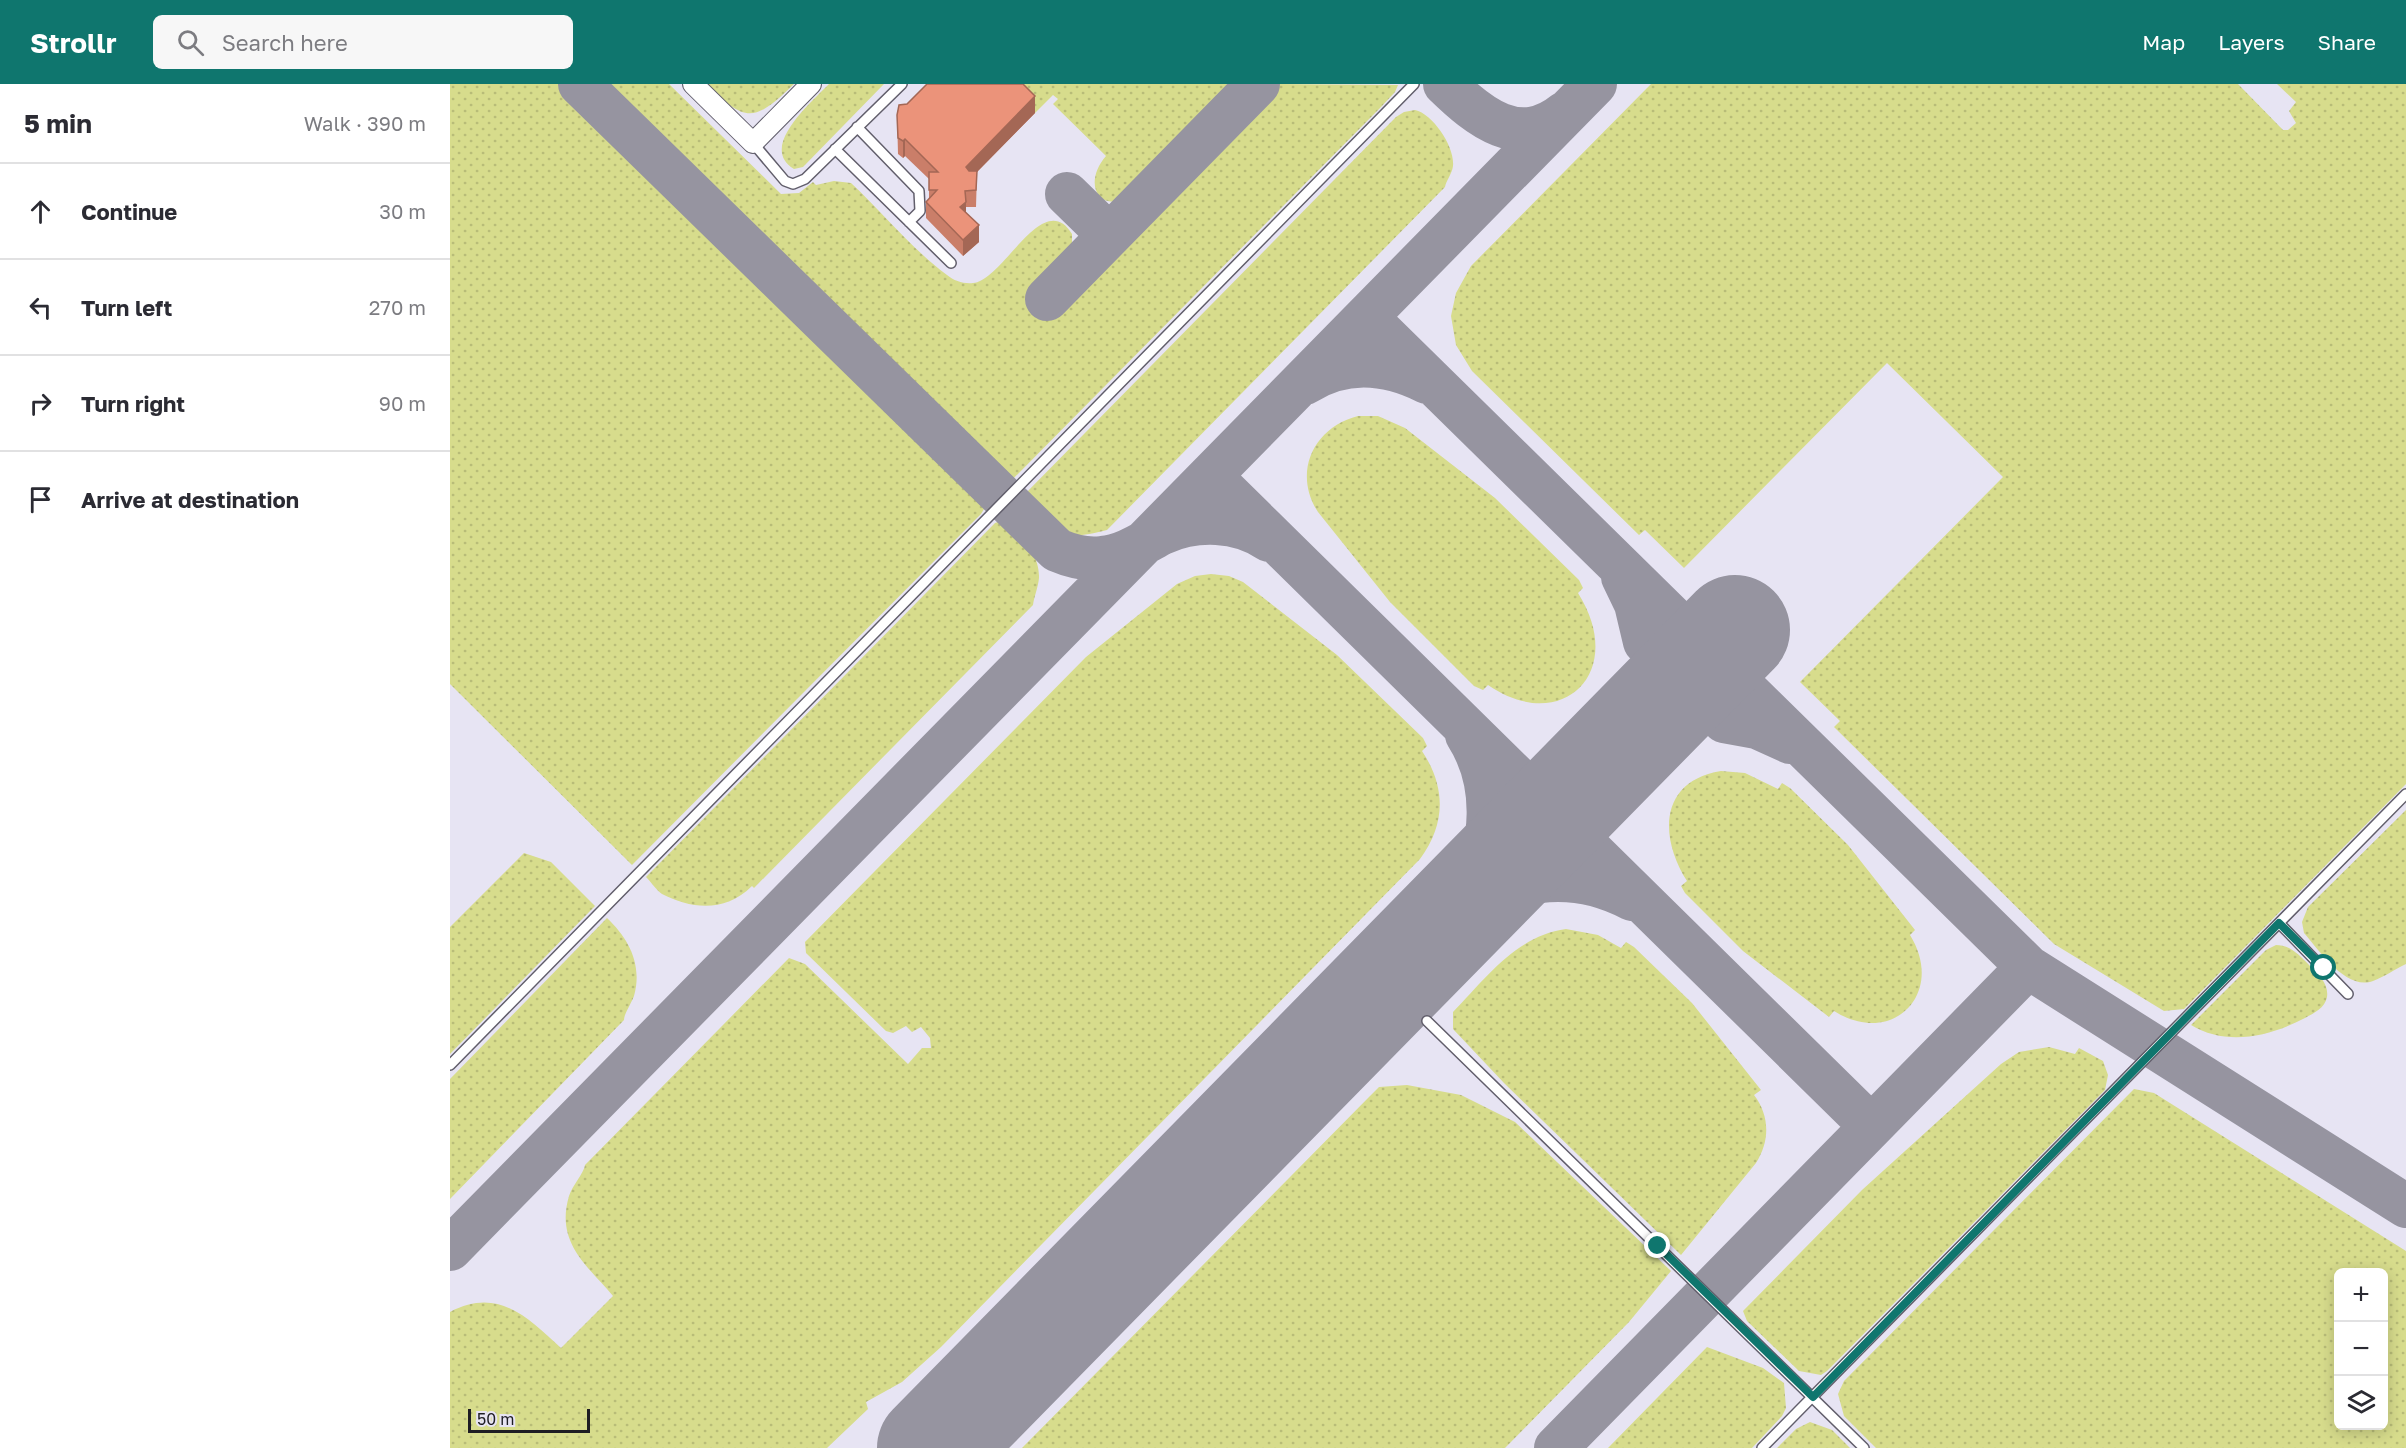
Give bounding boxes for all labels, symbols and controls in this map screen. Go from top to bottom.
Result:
search box [153,15,573,69]
text: Strollr [30,26,117,59]
icon: search [174,26,207,59]
text: Search here [222,29,348,56]
text: Map [2142,29,2185,55]
text: Layers [2218,29,2285,55]
text: Share [2318,29,2376,55]
text: 5 min [24,108,92,139]
text: Walk · 390 m [304,111,426,135]
icon: ahead [24,195,57,228]
text: Continue [81,198,177,225]
text: 30 m [379,199,426,223]
icon: left [24,291,57,324]
text: Turn left [81,294,172,321]
text: 270 m [369,295,426,319]
icon: right [24,387,57,420]
text: Turn right [81,390,185,417]
text: 90 m [379,391,426,415]
icon: arrive [24,483,57,516]
text: Arrive at destination [81,486,299,513]
route start [2310,954,2336,980]
route end [1644,1232,1670,1258]
map controls [2334,1268,2388,1430]
button: + [2334,1268,2388,1322]
button: − [2334,1322,2388,1376]
button: layers [2334,1376,2388,1430]
scale bar [468,1406,590,1434]
text: 50 m [477,1409,514,1429]

